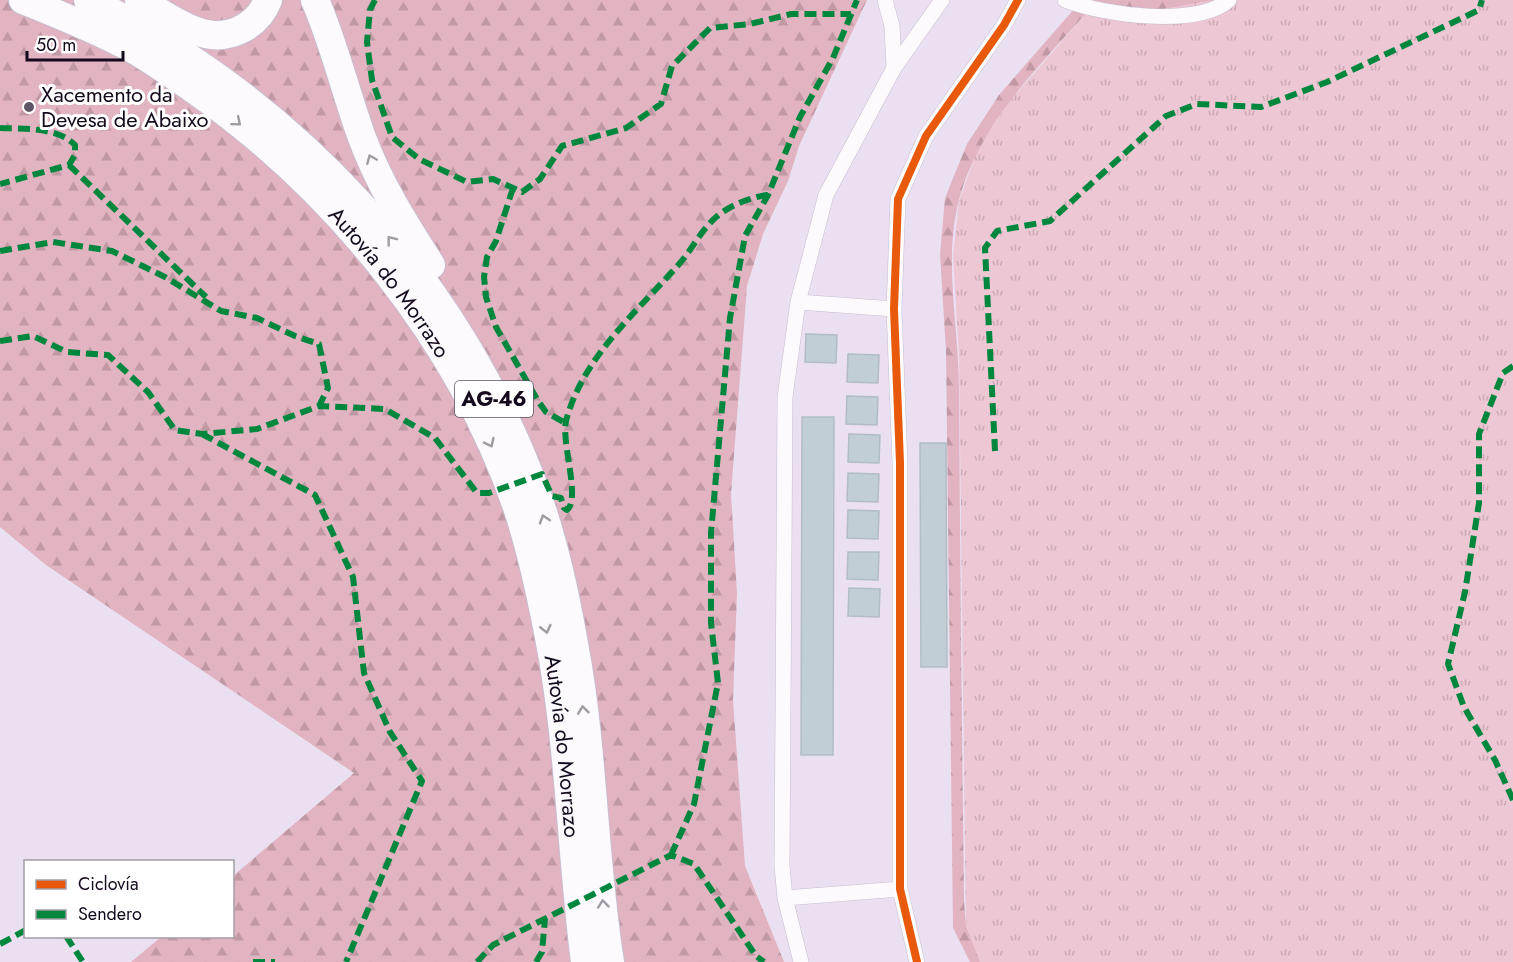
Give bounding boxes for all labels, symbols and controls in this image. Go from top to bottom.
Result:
scale bar [27,24,123,62]
text: 50 m [36,32,76,58]
place label: Xacemento da Devesa de Abaixo [41,78,208,135]
marker: Xacemento da Devesa de Abaixo [22,100,36,114]
one-way arrow [230,114,241,125]
one-way arrow [366,154,378,165]
street label: Autovía do Morrazo [321,199,458,364]
one-way arrow [387,235,398,246]
road number: AG-46 [455,381,533,417]
one-way arrow [482,436,494,447]
one-way arrow [539,514,552,525]
one-way arrow [539,624,552,634]
street label: Autovía do Morrazo [537,652,589,839]
one-way arrow [578,705,590,715]
legend [24,860,234,938]
text: Ciclovía [78,871,139,897]
one-way arrow [597,899,610,909]
text: Sendero [78,901,142,927]

